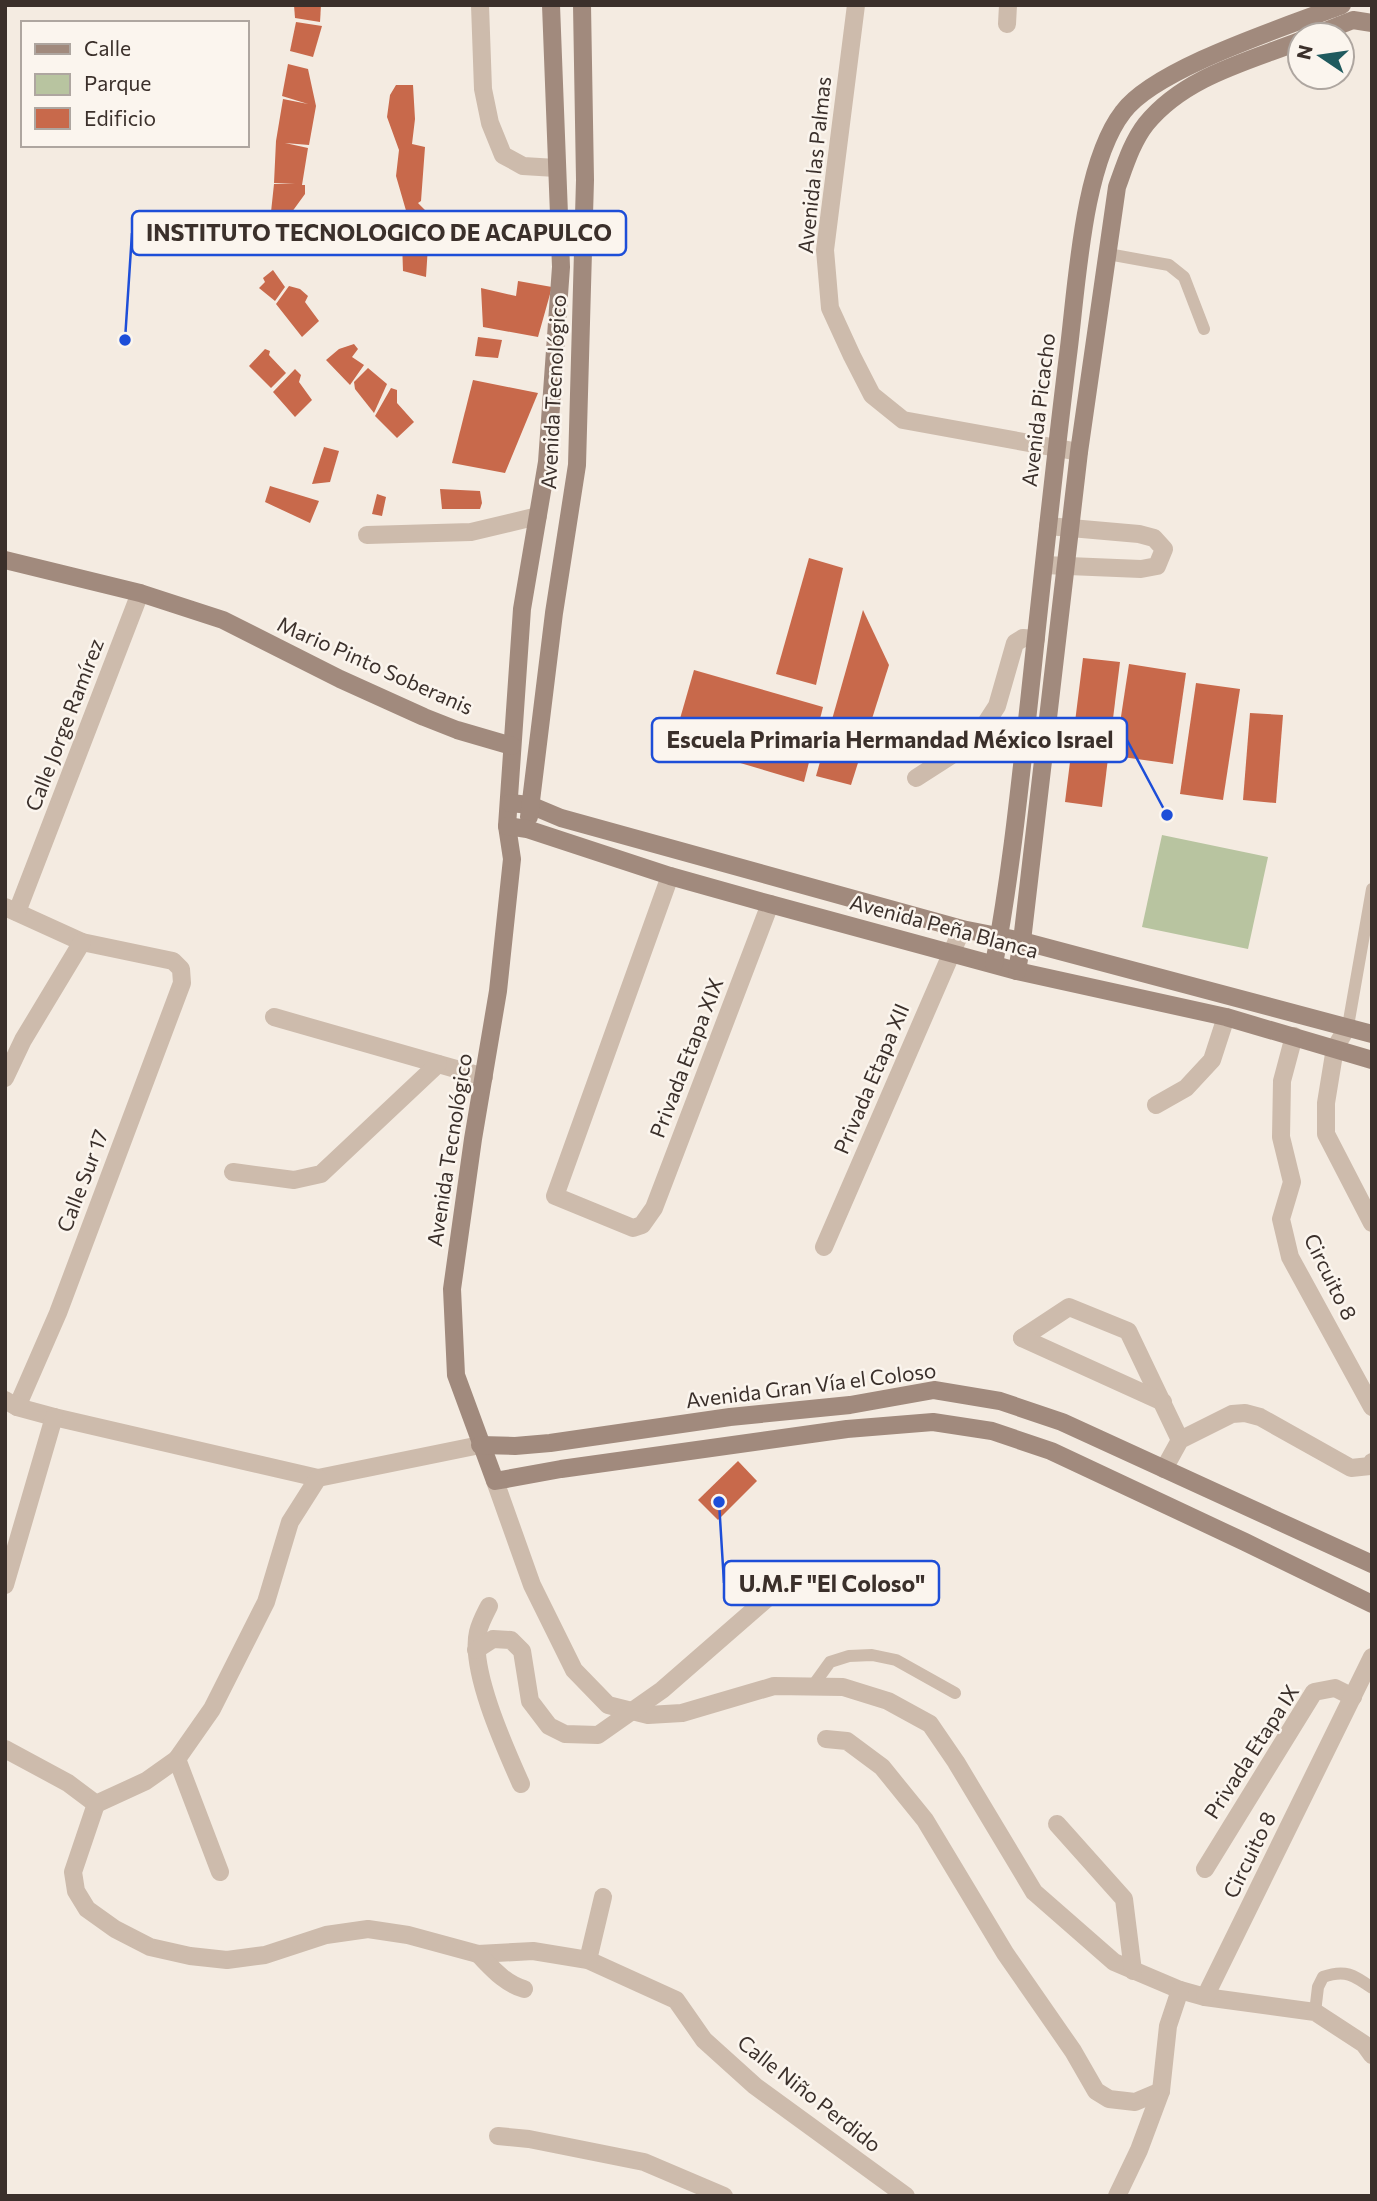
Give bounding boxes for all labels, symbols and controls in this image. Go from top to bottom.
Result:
legend [21,21,248,147]
north arrow [1286,21,1356,91]
text: Calle [84,35,131,60]
text: N [1291,43,1317,62]
text: Parque [84,70,151,95]
street label: Avenida las Palmas [792,75,835,255]
text: Edificio [84,105,156,130]
callout: INSTITUTO TECNOLOGICO DE ACAPULCO [132,211,626,255]
text: INSTITUTO TECNOLOGICO DE ACAPULCO [146,218,612,246]
street label: Avenida Tecnológico [535,294,570,490]
street label: Avenida Picacho [1016,332,1059,488]
street label: Mario Pinto Soberanis [274,610,477,719]
street label: Calle Jorge Ramírez [19,635,108,814]
callout: Escuela Primaria Hermandad México Israel [652,718,1127,762]
text: Escuela Primaria Hermandad México Israel [666,725,1114,753]
street label: Avenida Peña Blanca [847,888,1041,963]
street label: Privada Etapa XIX [644,974,728,1141]
street label: Privada Etapa XII [828,999,914,1157]
street label: Avenida Tecnológico [421,1051,476,1248]
street label: Calle Sur 17 [51,1126,113,1235]
street label: Circuito 8 [1300,1229,1363,1324]
street label: Avenida Gran Vía el Coloso [684,1357,937,1412]
callout: U.M.F "El Coloso" [724,1561,939,1605]
text: U.M.F "El Coloso" [739,1569,925,1597]
street label: Privada Etapa IX [1198,1679,1303,1823]
street label: Circuito 8 [1217,1807,1280,1902]
street label: Calle Niño Perdido [733,2029,887,2157]

